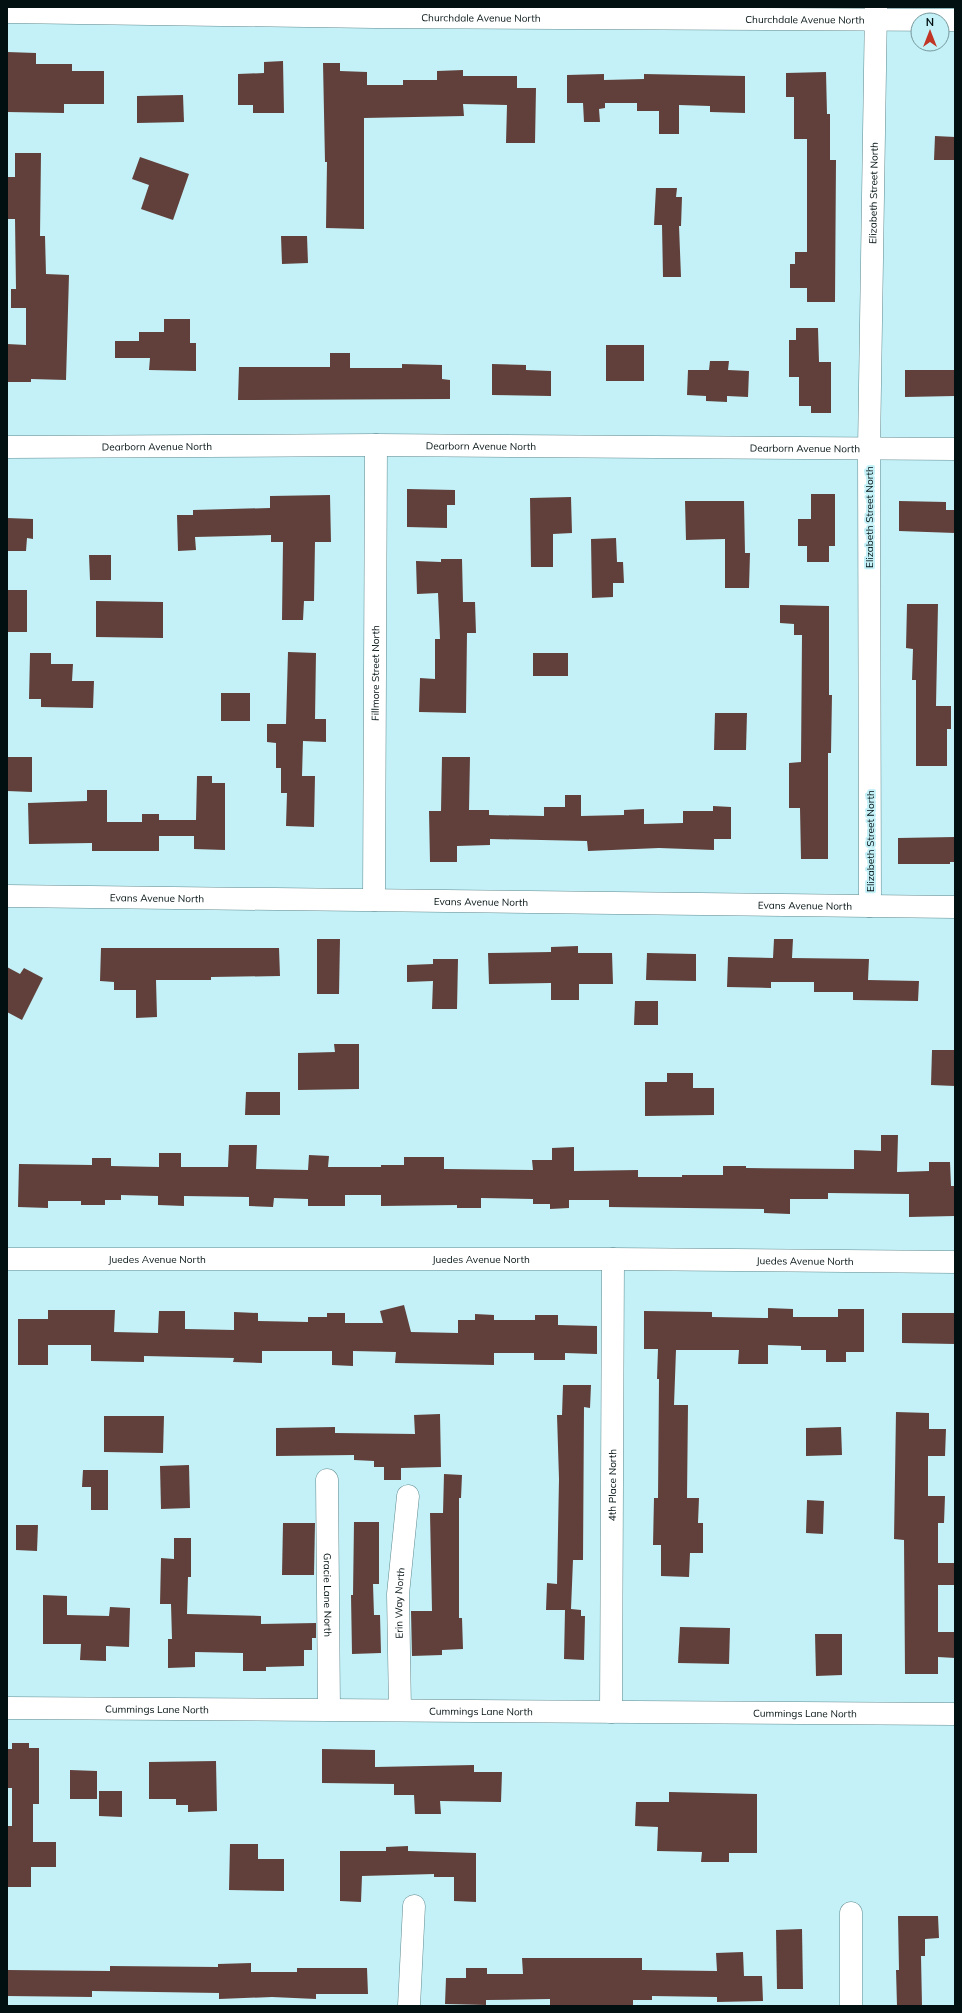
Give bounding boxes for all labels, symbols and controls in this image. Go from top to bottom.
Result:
street label: Churchdale Avenue North [421,11,541,24]
street label: Churchdale Avenue North [745,12,865,26]
north arrow [910,12,950,52]
text: N [926,15,934,29]
street label: Elizabeth Street North [866,142,880,244]
street label: Dearborn Avenue North [102,439,212,453]
street label: Dearborn Avenue North [426,439,536,453]
street label: Dearborn Avenue North [750,441,860,455]
street label: Elizabeth Street North [863,466,876,568]
street label: Fillmore Street North [368,625,382,721]
street label: Elizabeth Street North [864,790,877,892]
street label: Evans Avenue North [110,891,204,905]
street label: Evans Avenue North [434,894,528,909]
street label: Evans Avenue North [758,898,852,912]
street label: Juedes Avenue North [108,1253,206,1266]
street label: Juedes Avenue North [432,1253,530,1266]
street label: Juedes Avenue North [756,1254,854,1268]
street label: 4th Place North [605,1449,619,1521]
street label: Gracie Lane North [321,1553,335,1637]
street label: Erin Way North [391,1567,407,1639]
street label: Cummings Lane North [105,1702,209,1716]
street label: Cummings Lane North [429,1704,533,1718]
street label: Cummings Lane North [753,1706,857,1720]

